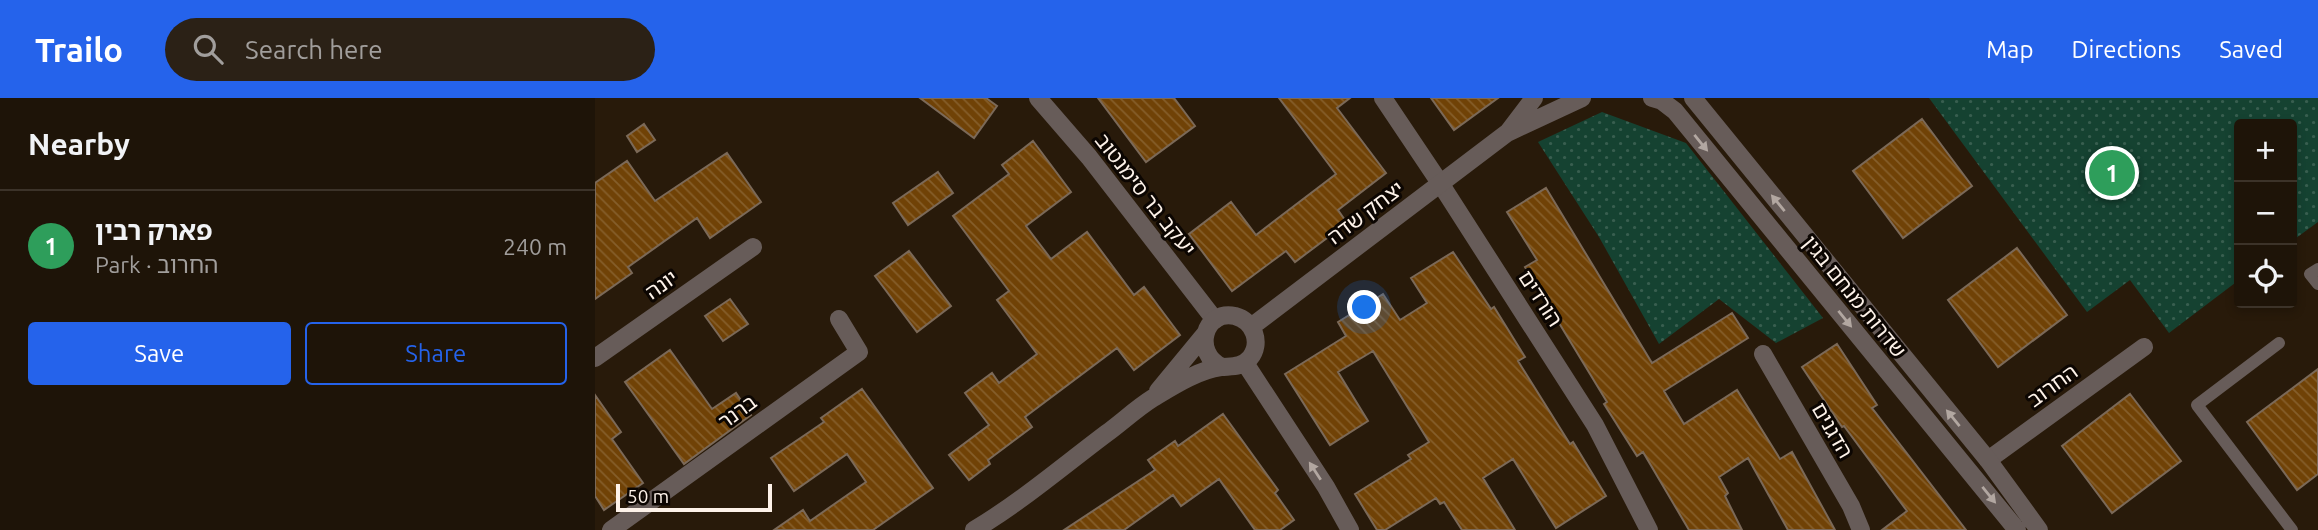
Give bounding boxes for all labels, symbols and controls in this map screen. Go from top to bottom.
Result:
search box [165,18,655,81]
icon: search [189,30,227,68]
text: Trailo [35,31,123,68]
text: Search here [245,35,383,64]
text: Map [1986,36,2033,63]
text: Directions [2071,36,2181,63]
text: Saved [2219,36,2283,63]
map controls [2234,119,2297,308]
button: + [2234,119,2297,182]
text: Nearby [28,127,130,161]
street label: יעקב בר סימנטוב [1091,128,1201,260]
one-way arrow [1693,134,1708,151]
pin: 1 [2089,147,2135,199]
street label: יצחק שדה [1322,176,1408,248]
button: − [2234,182,2297,245]
one-way arrow [1771,195,1786,213]
text: פארק רבין [95,216,213,245]
street label: שדרות מנחם בגין [1799,230,1911,362]
text: 1 [45,234,57,259]
text: 240 m [503,234,567,259]
button: locate [2234,245,2297,308]
text: Park · החרוב [95,252,219,277]
street label: יונה [640,265,682,303]
street label: הורדים [1514,266,1568,330]
your location [1347,290,1381,324]
one-way arrow [1837,311,1852,328]
button: Save [28,322,291,385]
button: Share [305,322,567,385]
street label: החרוב [2022,359,2082,411]
street label: ברנר [713,389,761,433]
street label: הדגנים [1808,398,1858,462]
one-way arrow [1946,409,1961,426]
one-way arrow [1309,461,1322,481]
scale bar [616,481,772,513]
text: 50 m [627,485,669,507]
one-way arrow [1981,487,1996,504]

